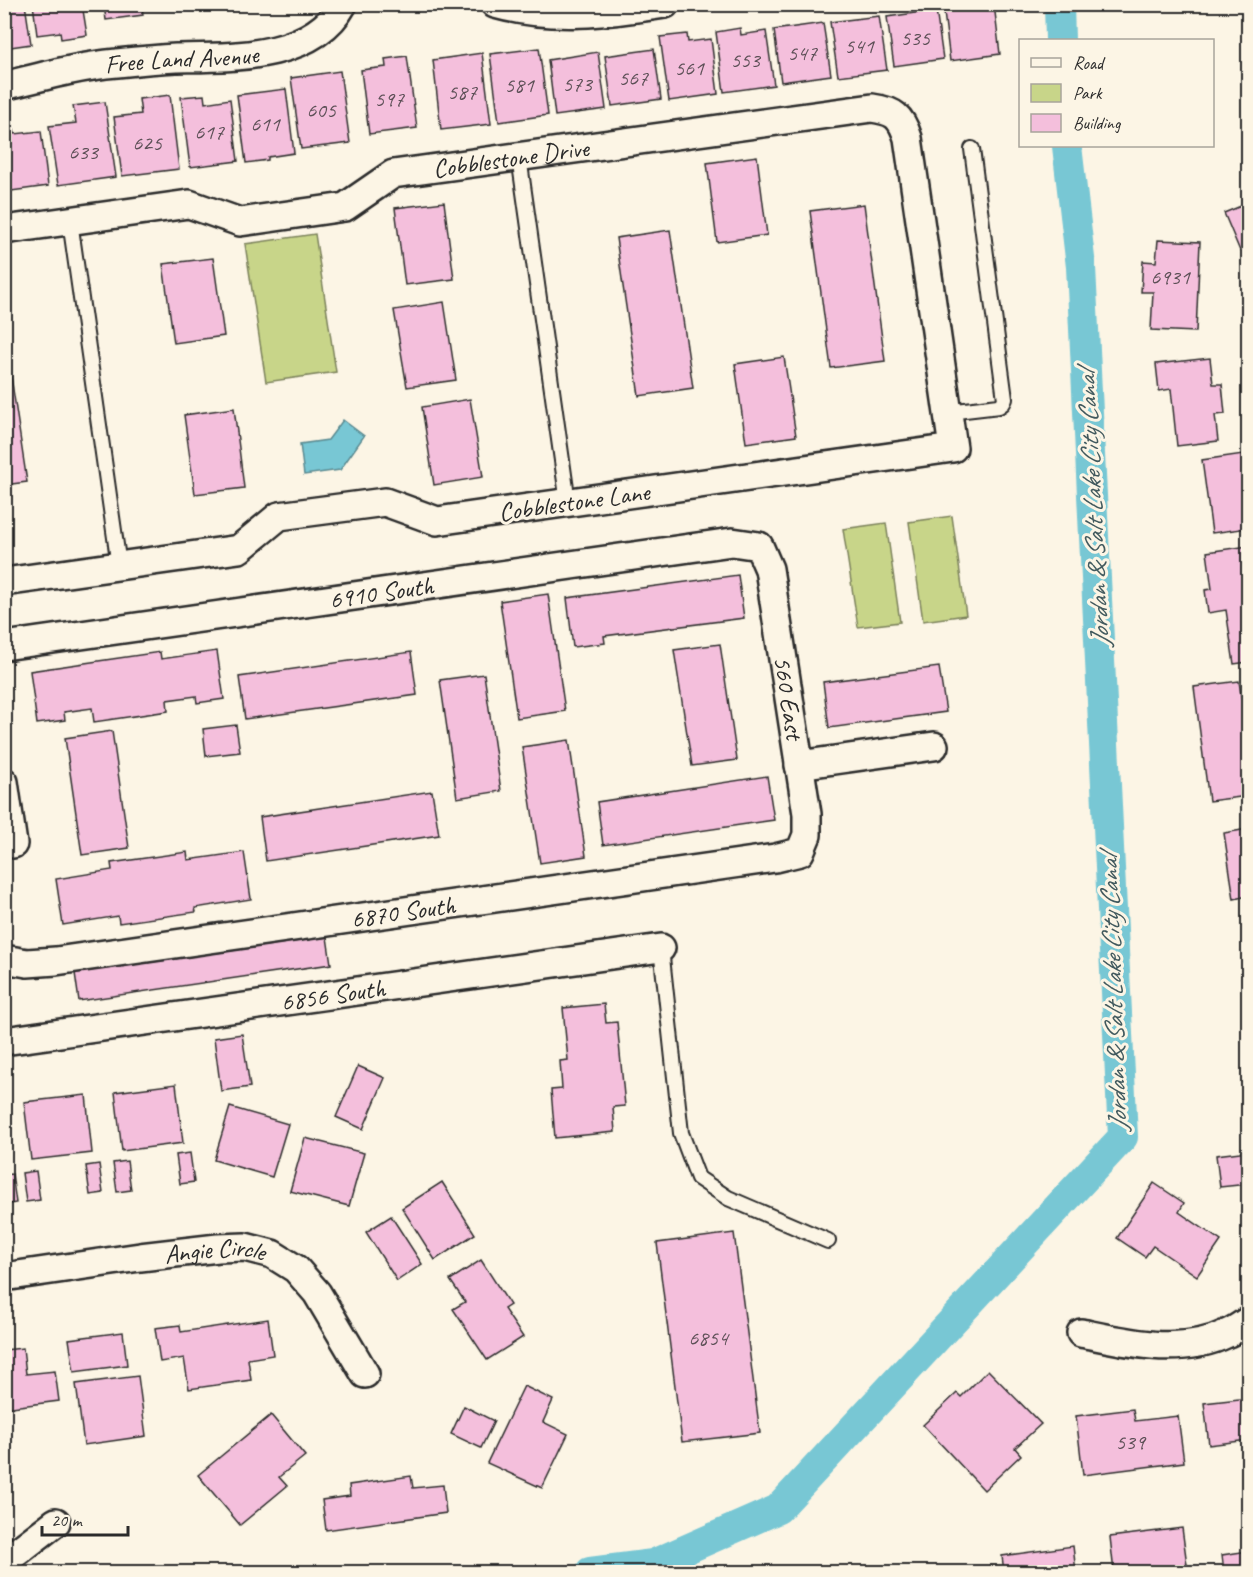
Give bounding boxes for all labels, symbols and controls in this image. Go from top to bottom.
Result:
house number: 535 [900,24,931,52]
house number: 541 [844,32,875,60]
street label: Free Land Avenue [103,37,262,81]
house number: 547 [787,39,818,67]
legend [1019,39,1214,147]
house number: 553 [730,46,762,74]
text: Road [1073,52,1106,74]
house number: 561 [674,54,705,82]
house number: 567 [618,64,649,92]
house number: 573 [562,70,594,98]
house number: 581 [504,71,535,99]
house number: 587 [447,78,478,106]
text: Park [1073,82,1103,104]
house number: 597 [374,85,405,113]
house number: 605 [306,96,337,124]
house number: 611 [250,110,281,138]
text: Building [1073,112,1122,134]
house number: 617 [194,118,225,146]
house number: 625 [132,129,163,157]
street label: Cobblestone Drive [431,131,592,185]
house number: 633 [68,138,100,166]
house number: 6931 [1150,263,1191,291]
water label: Jordan & Salt Lake City Canal [1068,361,1117,649]
street label: Cobblestone Lane [497,475,653,529]
street label: 6910 South [327,568,437,616]
street label: 560 East [766,654,812,744]
water label: Jordan & Salt Lake City Canal [1091,845,1135,1133]
street label: 6870 South [349,888,458,936]
street label: 6856 South [279,971,388,1018]
street label: Angie Circle [162,1230,272,1271]
house number: 6854 [688,1324,730,1352]
house number: 539 [1115,1428,1147,1456]
scale bar [42,1499,128,1537]
text: 20 m [51,1509,84,1531]

